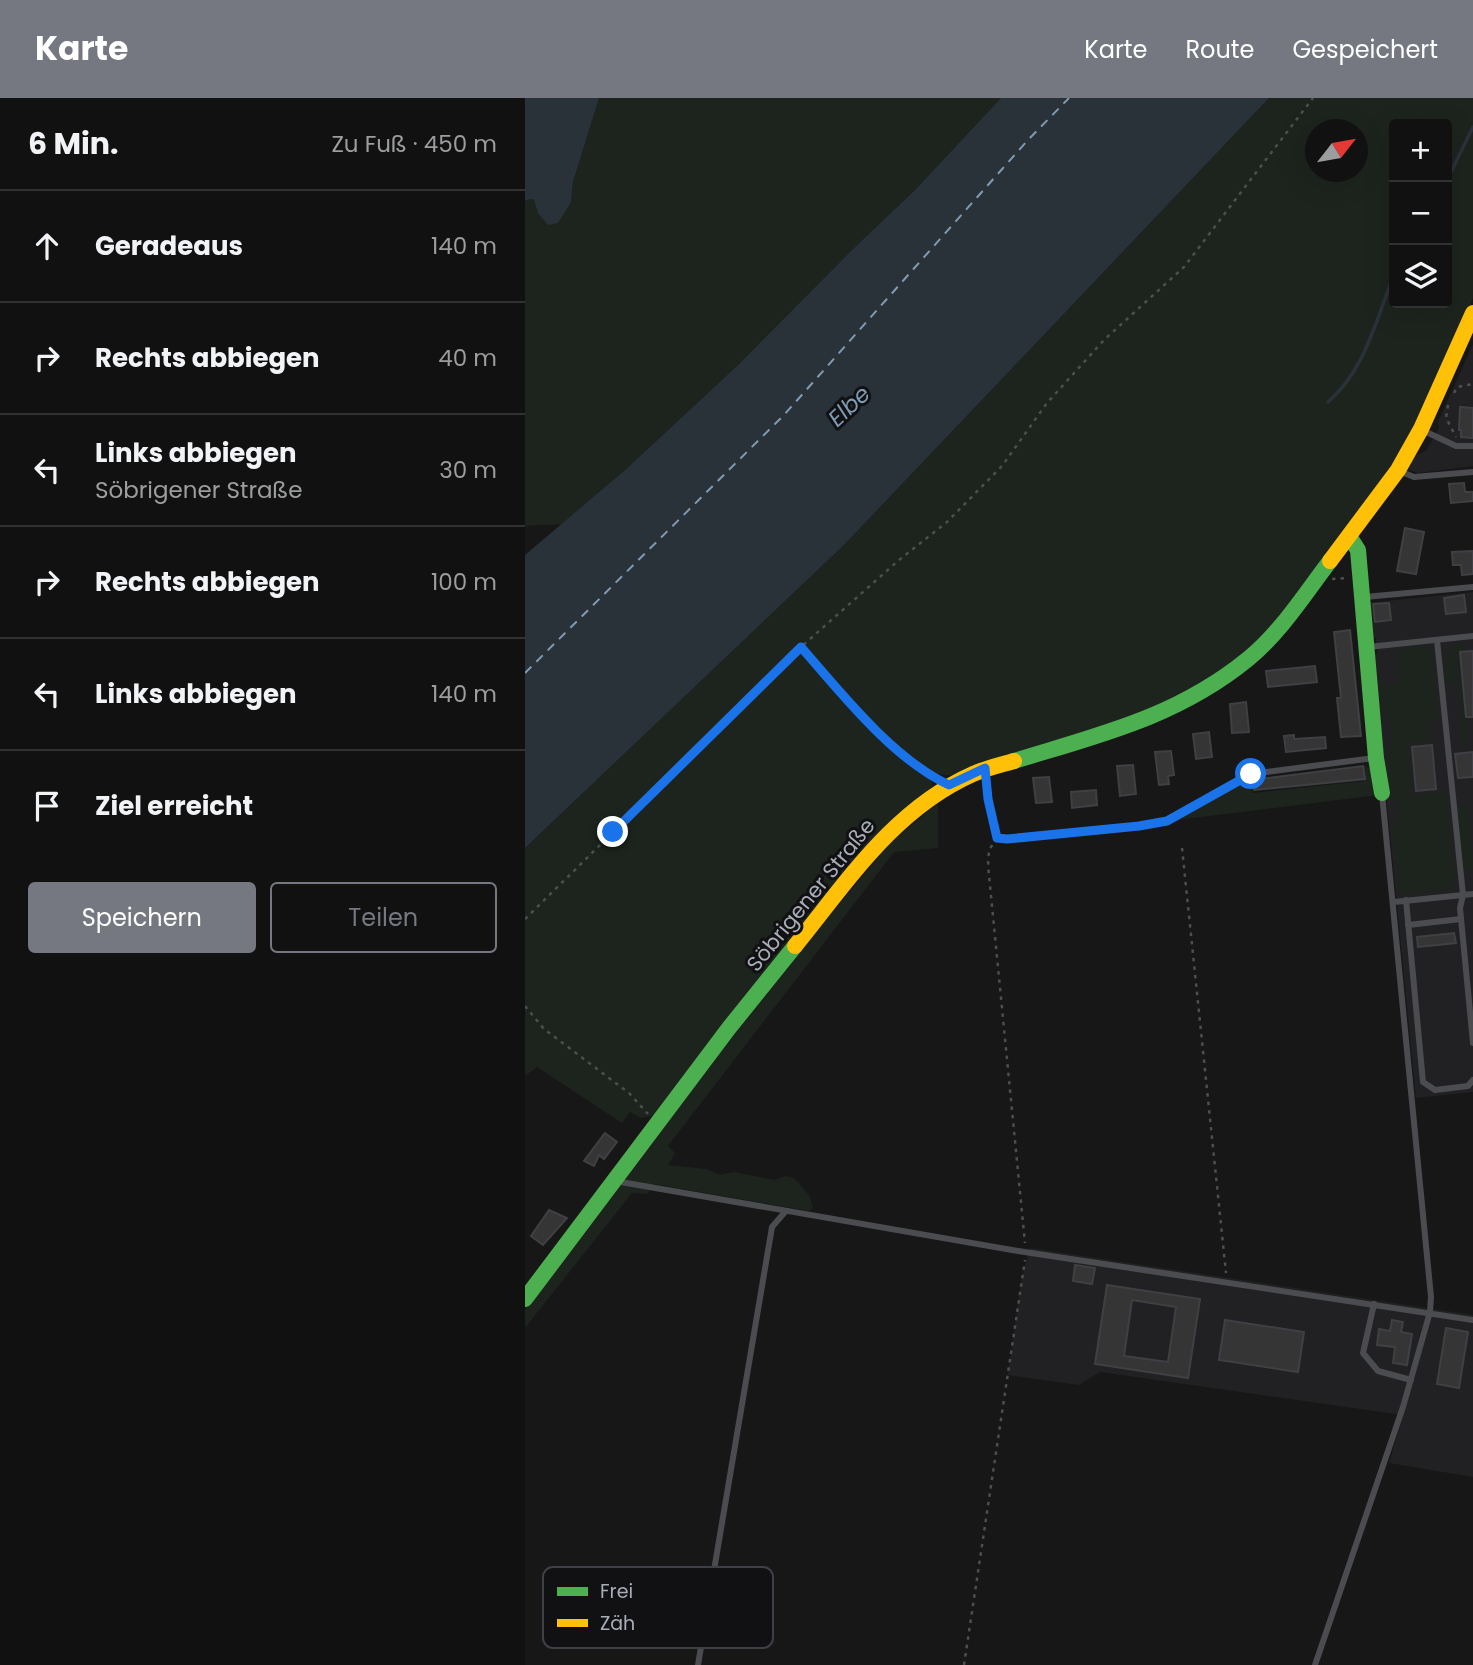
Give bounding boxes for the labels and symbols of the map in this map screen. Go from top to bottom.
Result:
north arrow [1305,119,1368,182]
water label: Elbe [821,378,877,434]
route start [1235,758,1266,789]
street label: Söbrigener Straße [740,812,881,977]
route end [597,816,628,847]
legend [543,1567,773,1648]
text: Frei [600,1578,633,1605]
text: Zäh [600,1610,635,1637]

